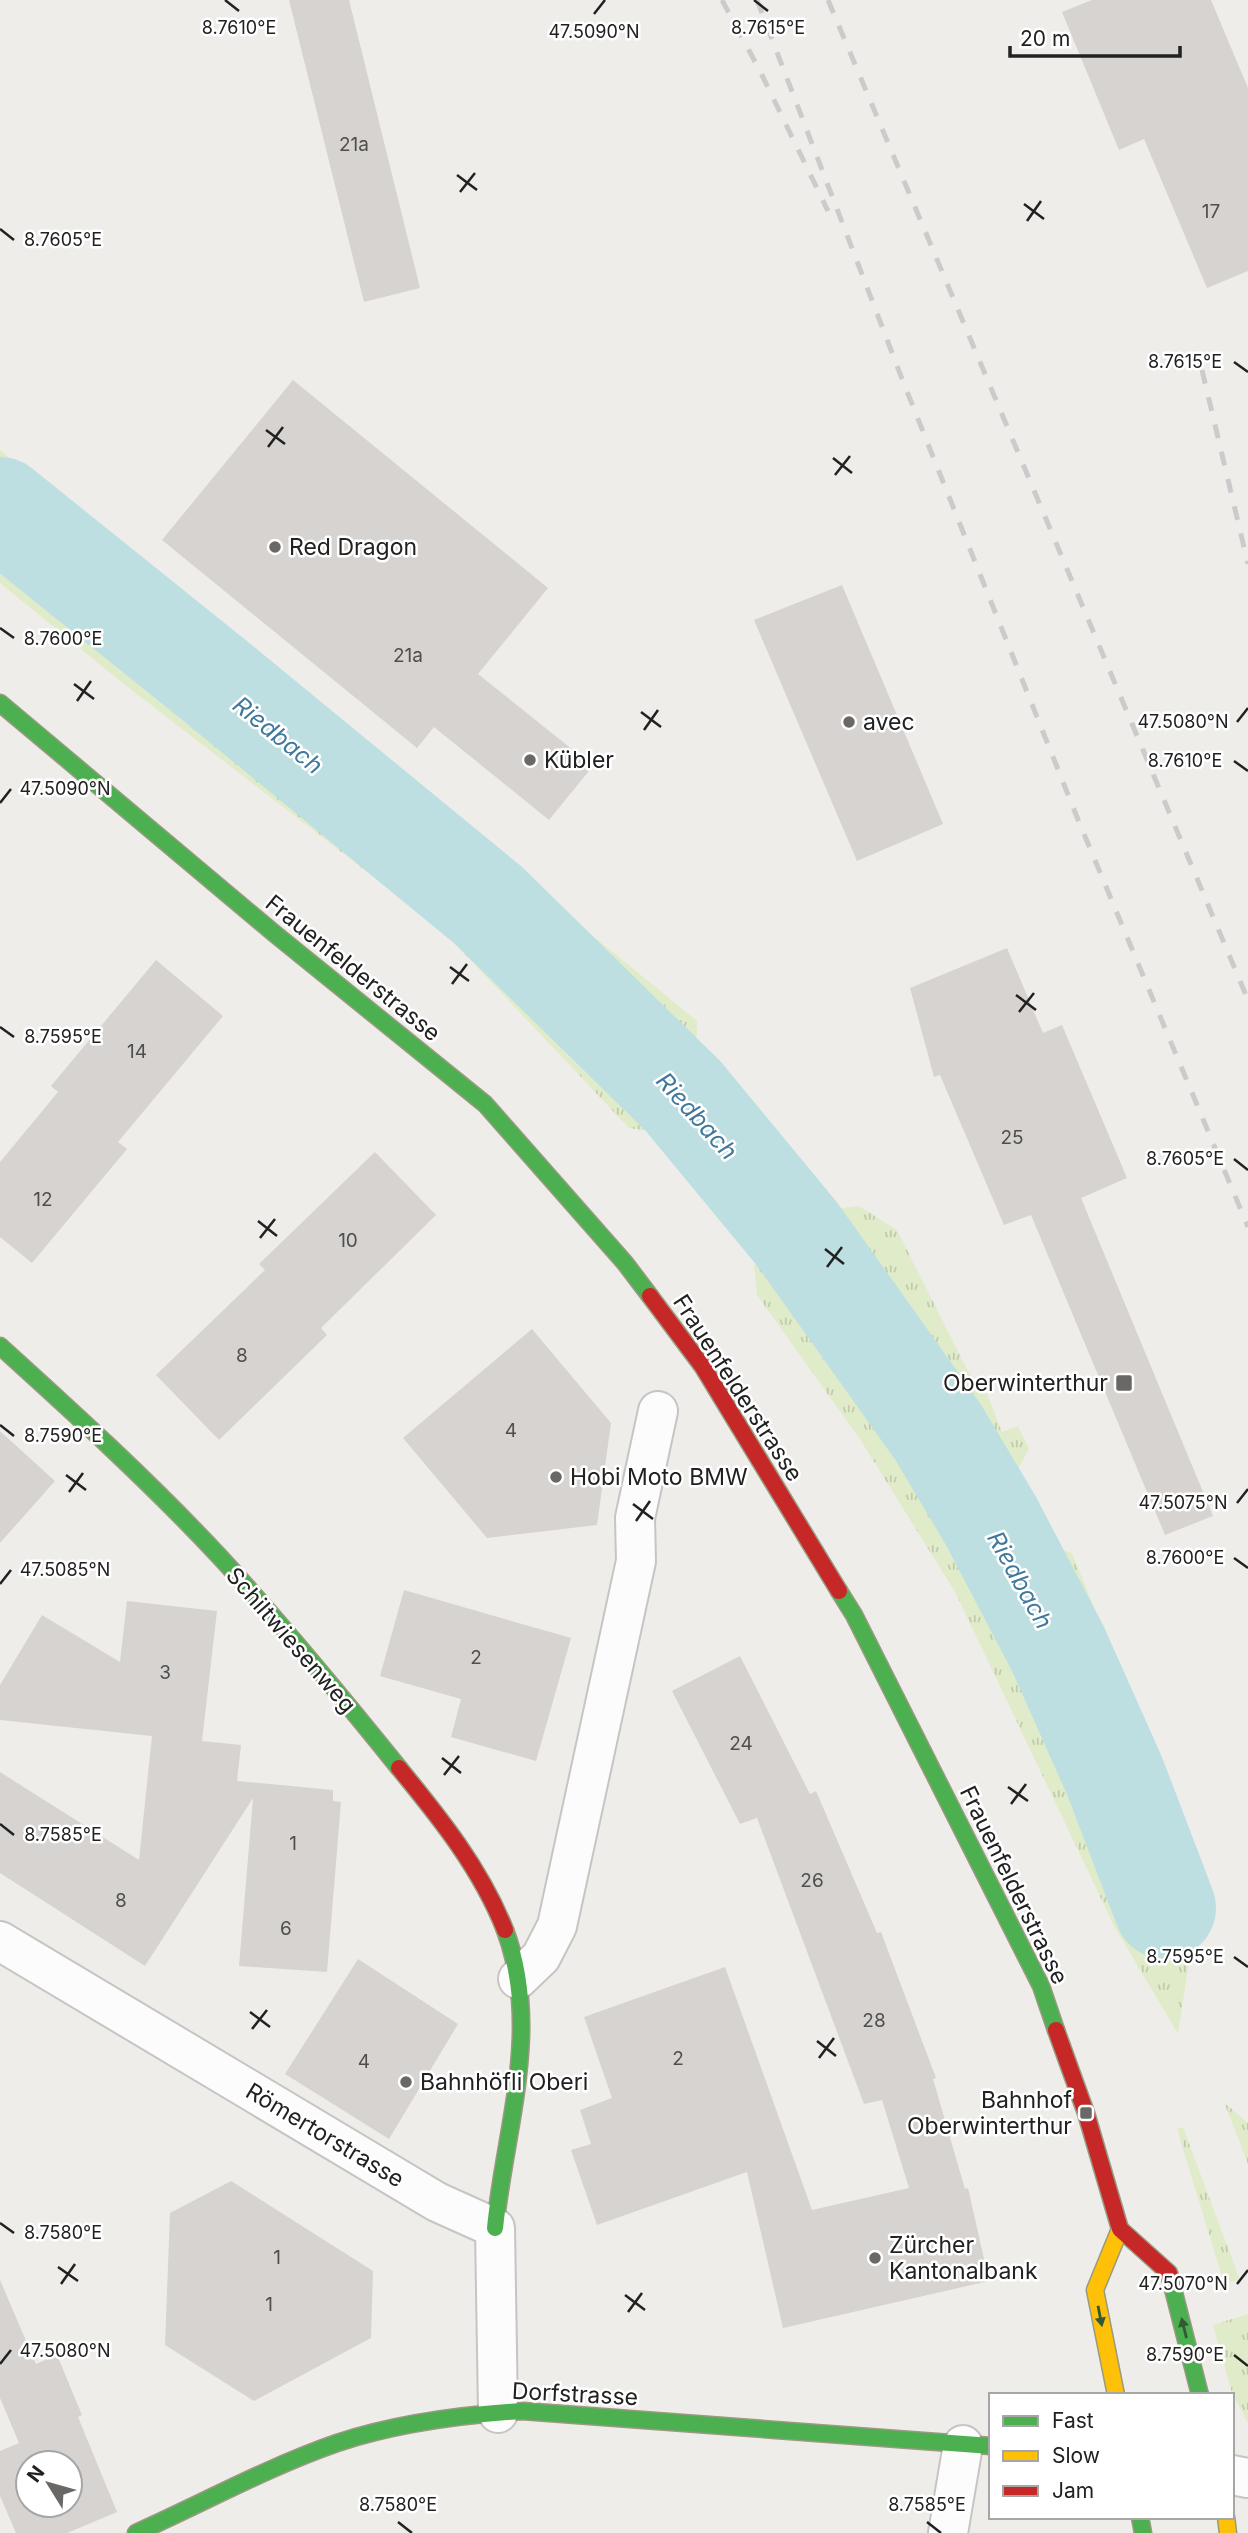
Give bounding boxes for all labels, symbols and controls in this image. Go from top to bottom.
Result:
scale bar [1010,14,1180,58]
text: 8.7610°E [202,17,276,38]
text: 8.7615°E [731,17,805,38]
text: 47.5090°N [548,21,640,42]
text: 20 m [1020,26,1070,51]
house number: 21a [339,133,369,156]
house number: 17 [1202,200,1220,223]
text: 8.7605°E [24,229,102,250]
text: 8.7615°E [1148,351,1222,372]
place label: Red Dragon [289,533,417,561]
marker: Red Dragon [267,539,283,555]
text: 8.7600°E [24,628,102,649]
house number: 21a [393,644,423,667]
water label: Riedbach [227,690,329,780]
place label: avec [863,708,915,736]
text: 47.5080°N [1137,711,1229,732]
marker: avec [841,714,857,730]
place label: Kübler [544,746,614,774]
text: 8.7610°E [1148,750,1222,771]
marker: Kübler [522,752,538,768]
text: 47.5090°N [19,778,111,799]
street label: Frauenfelderstrasse [260,889,446,1047]
text: 8.7595°E [24,1026,102,1047]
house number: 14 [127,1040,147,1063]
water label: Riedbach [650,1066,744,1166]
house number: 25 [1000,1126,1024,1149]
text: 8.7605°E [1146,1148,1224,1169]
house number: 12 [33,1188,53,1211]
house number: 10 [338,1229,358,1252]
street label: Frauenfelderstrasse [667,1289,809,1487]
house number: 8 [236,1344,248,1367]
place label: Oberwinterthur [943,1369,1108,1397]
marker: Oberwinterthur [1114,1373,1134,1393]
house number: 4 [505,1419,517,1442]
text: 8.7590°E [24,1425,102,1446]
place label: Hobi Moto BMW [570,1463,748,1491]
marker: Hobi Moto BMW [548,1469,564,1485]
text: 47.5075°N [1138,1492,1228,1513]
water label: Riedbach [981,1526,1059,1634]
text: 8.7600°E [1146,1547,1224,1568]
text: 47.5085°N [20,1559,110,1580]
street label: Schiltwiesenweg [220,1561,362,1719]
house number: 2 [470,1646,482,1669]
house number: 3 [159,1661,171,1684]
house number: 24 [729,1732,753,1755]
street label: Frauenfelderstrasse [954,1781,1074,1989]
text: 8.7585°E [24,1824,102,1845]
house number: 1 [289,1832,297,1855]
house number: 26 [800,1869,824,1892]
house number: 8 [115,1889,127,1912]
house number: 6 [280,1917,292,1940]
text: 8.7595°E [1146,1946,1224,1967]
house number: 28 [862,2009,886,2032]
house number: 2 [672,2047,684,2070]
house number: 4 [358,2050,370,2073]
place label: Bahnhöfli Oberi [420,2068,588,2096]
marker: Bahnhöfli Oberi [398,2074,414,2090]
street label: Römertorstrasse [241,2077,409,2193]
place label: Bahnhof Oberwinterthur [907,2086,1072,2140]
marker: Bahnhof Oberwinterthur [1078,2105,1094,2121]
text: 8.7580°E [24,2222,102,2243]
place label: Zürcher Kantonalbank [889,2231,1038,2285]
house number: 1 [273,2246,281,2269]
marker: Zürcher Kantonalbank [867,2250,883,2266]
text: 47.5070°N [1138,2273,1228,2294]
house number: 1 [265,2293,273,2316]
one-way arrow [1095,2305,1106,2327]
one-way arrow [1178,2317,1189,2339]
text: 47.5080°N [19,2340,111,2361]
text: 8.7590°E [1146,2344,1224,2365]
street label: Dorfstrasse [511,2377,639,2411]
legend [989,2393,1234,2519]
text: Fast [1052,2408,1094,2433]
text: Slow [1052,2443,1100,2468]
north arrow [14,2449,84,2519]
text: N [22,2461,49,2487]
text: Jam [1052,2478,1094,2503]
text: 8.7580°E [359,2494,437,2515]
text: 8.7585°E [888,2494,966,2515]

